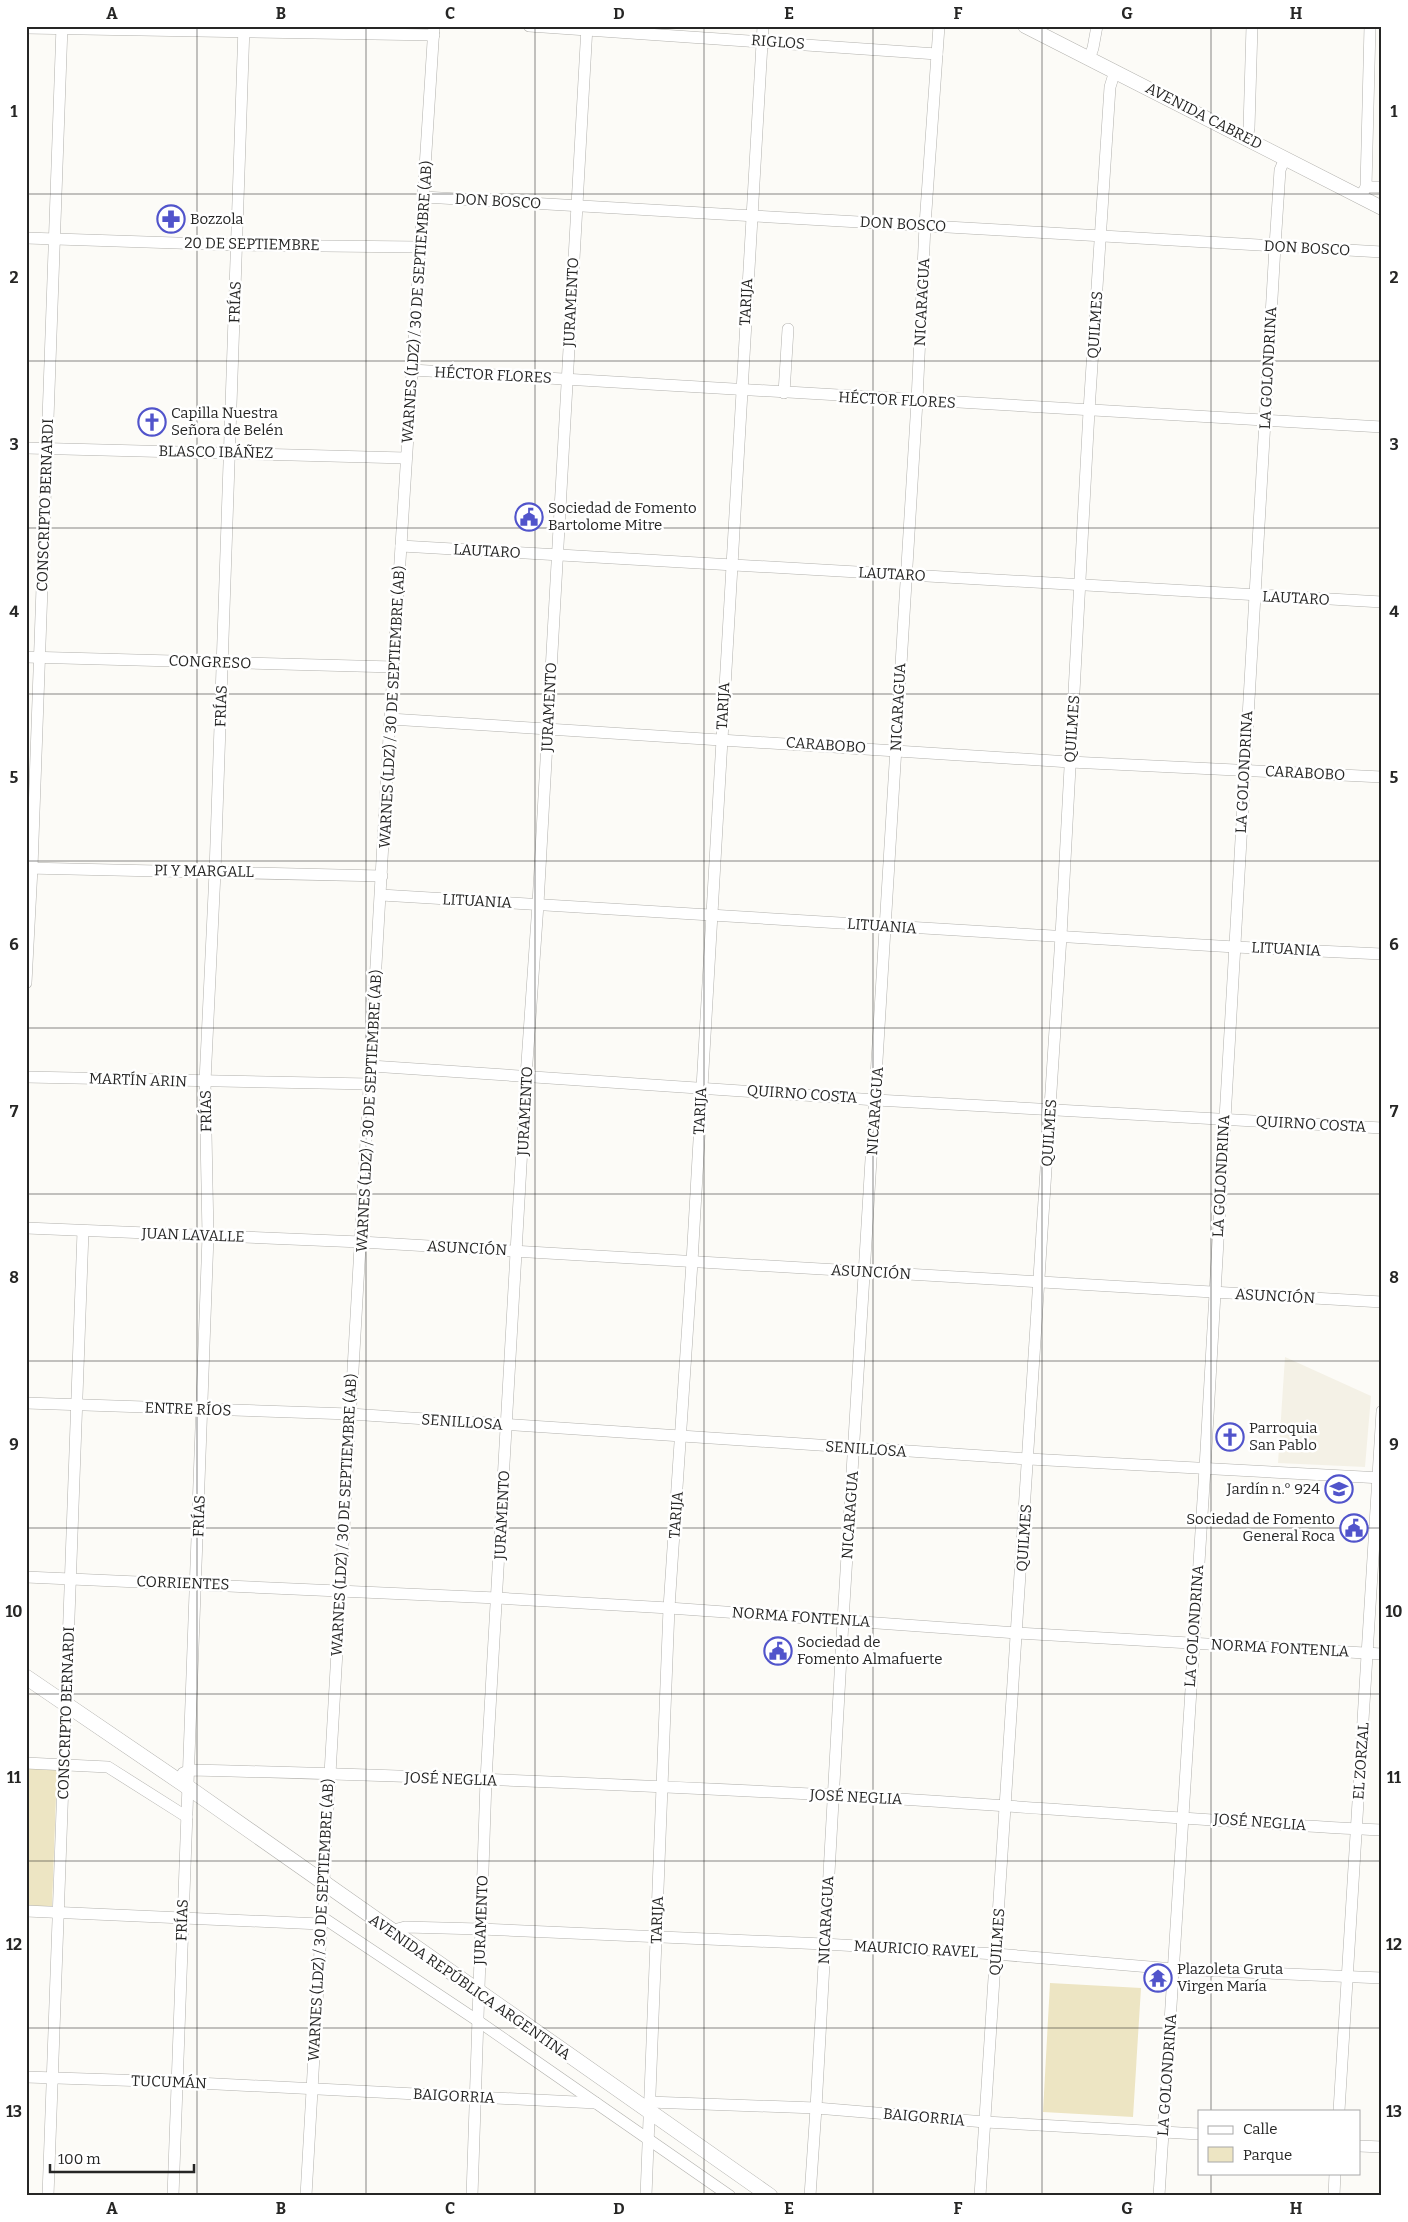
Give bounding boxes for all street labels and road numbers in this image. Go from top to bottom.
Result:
street label: RIGLOS [750,31,806,53]
street label: AVENIDA CABRED [1143,79,1265,153]
street label: WARNES (LDZ) / 30 DE SEPTIEMBRE (AB) [398,160,436,444]
street label: DON BOSCO [454,190,542,212]
street label: DON BOSCO [859,213,947,235]
street label: 20 DE SEPTIEMBRE [184,234,320,254]
street label: DON BOSCO [1263,237,1351,259]
street label: JURAMENTO [560,257,582,348]
street label: NICARAGUA [911,257,933,347]
street label: TARIJA [736,277,756,326]
street label: FRÍAS [225,281,245,323]
street label: QUILMES [1084,291,1106,359]
street label: LA GOLONDRINA [1256,306,1280,430]
street label: HÉCTOR FLORES [434,363,552,387]
street label: HÉCTOR FLORES [838,388,956,412]
street label: CONSCRIPTO BERNARDI [33,418,57,592]
street label: BLASCO IBÁÑEZ [158,442,274,462]
street label: LAUTARO [453,540,521,562]
street label: LAUTARO [858,563,926,585]
street label: WARNES (LDZ) / 30 DE SEPTIEMBRE (AB) [376,565,408,849]
street label: LAUTARO [1262,587,1330,609]
street label: CONGRESO [168,652,252,672]
street label: JURAMENTO [538,662,560,753]
street label: NICARAGUA [887,662,909,752]
street label: TARIJA [713,681,733,730]
street label: FRÍAS [211,685,231,727]
street label: QUILMES [1061,695,1083,763]
street label: LA GOLONDRINA [1232,710,1256,834]
street label: CARABOBO [785,733,867,757]
street label: CARABOBO [1264,762,1346,784]
street label: PI Y MARGALL [154,861,254,881]
street label: LITUANIA [442,890,513,912]
street label: LITUANIA [847,915,918,937]
street label: LITUANIA [1251,938,1322,960]
street label: WARNES (LDZ) / 30 DE SEPTIEMBRE (AB) [353,969,385,1253]
street label: JURAMENTO [514,1066,536,1157]
street label: NICARAGUA [863,1066,887,1156]
street label: MARTÍN ARIN [89,1069,188,1091]
street label: QUIRNO COSTA [746,1081,858,1107]
street label: TARIJA [690,1086,710,1135]
street label: FRÍAS [197,1090,215,1132]
street label: QUILMES [1038,1099,1060,1167]
street label: QUIRNO COSTA [1255,1112,1367,1136]
street label: LA GOLONDRINA [1209,1114,1233,1238]
street label: JUAN LAVALLE [140,1224,245,1246]
street label: ASUNCIÓN [426,1237,508,1259]
street label: ASUNCIÓN [830,1261,912,1283]
street label: ASUNCIÓN [1234,1285,1316,1307]
street label: WARNES (LDZ) / 30 DE SEPTIEMBRE (AB) [328,1373,360,1657]
street label: ENTRE RÍOS [144,1398,232,1420]
street label: SENILLOSA [421,1410,504,1434]
street label: SENILLOSA [825,1437,908,1461]
street label: JURAMENTO [491,1470,513,1561]
street label: NICARAGUA [838,1470,862,1560]
street label: TARIJA [665,1490,687,1539]
street label: FRÍAS [189,1495,209,1537]
street label: QUILMES [1013,1504,1035,1572]
street label: LA GOLONDRINA [1181,1564,1207,1688]
street label: CORRIENTES [136,1572,230,1594]
street label: NORMA FONTENLA [731,1603,871,1631]
street label: CONSCRIPTO BERNARDI [54,1626,78,1800]
street label: NORMA FONTENLA [1210,1635,1350,1661]
street label: EL ZORZAL [1349,1722,1373,1800]
street label: JOSÉ NEGLIA [403,1768,498,1790]
street label: WARNES (LDZ) / 30 DE SEPTIEMBRE (AB) [305,1778,337,2062]
street label: JOSÉ NEGLIA [808,1786,903,1808]
street label: JOSÉ NEGLIA [1212,1810,1307,1834]
street label: JURAMENTO [470,1875,492,1966]
street label: NICARAGUA [815,1875,837,1965]
street label: TARIJA [647,1896,667,1944]
street label: FRÍAS [172,1899,192,1941]
street label: QUILMES [986,1908,1008,1976]
street label: AVENIDA REPÚBLICA ARGENTINA [366,1910,575,2064]
street label: MAURICIO RAVEL [853,1937,979,1961]
street label: LA GOLONDRINA [1154,2013,1180,2137]
street label: TUCUMÁN [131,2072,207,2092]
street label: BAIGORRIA [413,2085,496,2107]
street label: BAIGORRIA [882,2104,966,2130]

